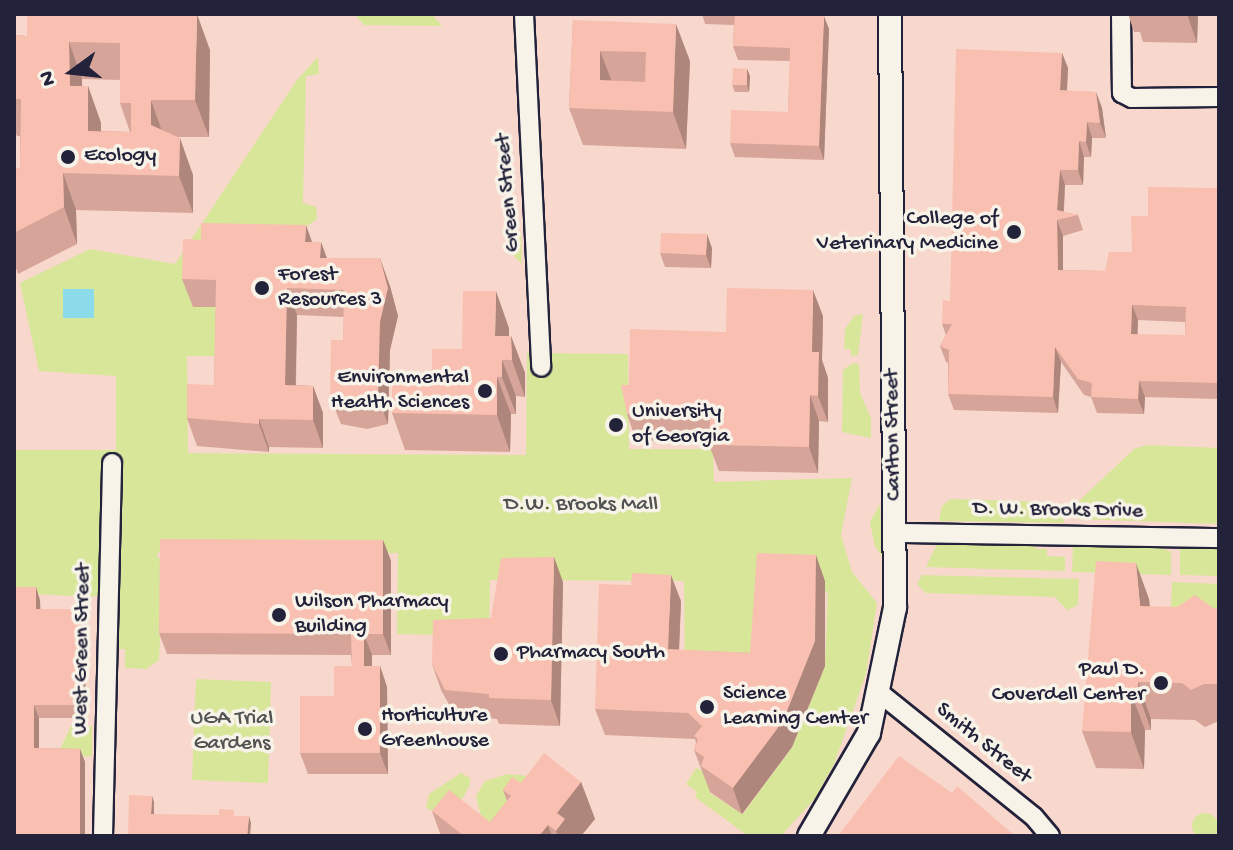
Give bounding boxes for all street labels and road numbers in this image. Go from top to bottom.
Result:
street label: Green Street [491,133,527,253]
street label: Carlton Street [880,369,908,501]
street label: D. W. Brooks Drive [973,496,1143,526]
street label: West Green Street [68,563,98,735]
street label: Smith Street [930,697,1036,791]

